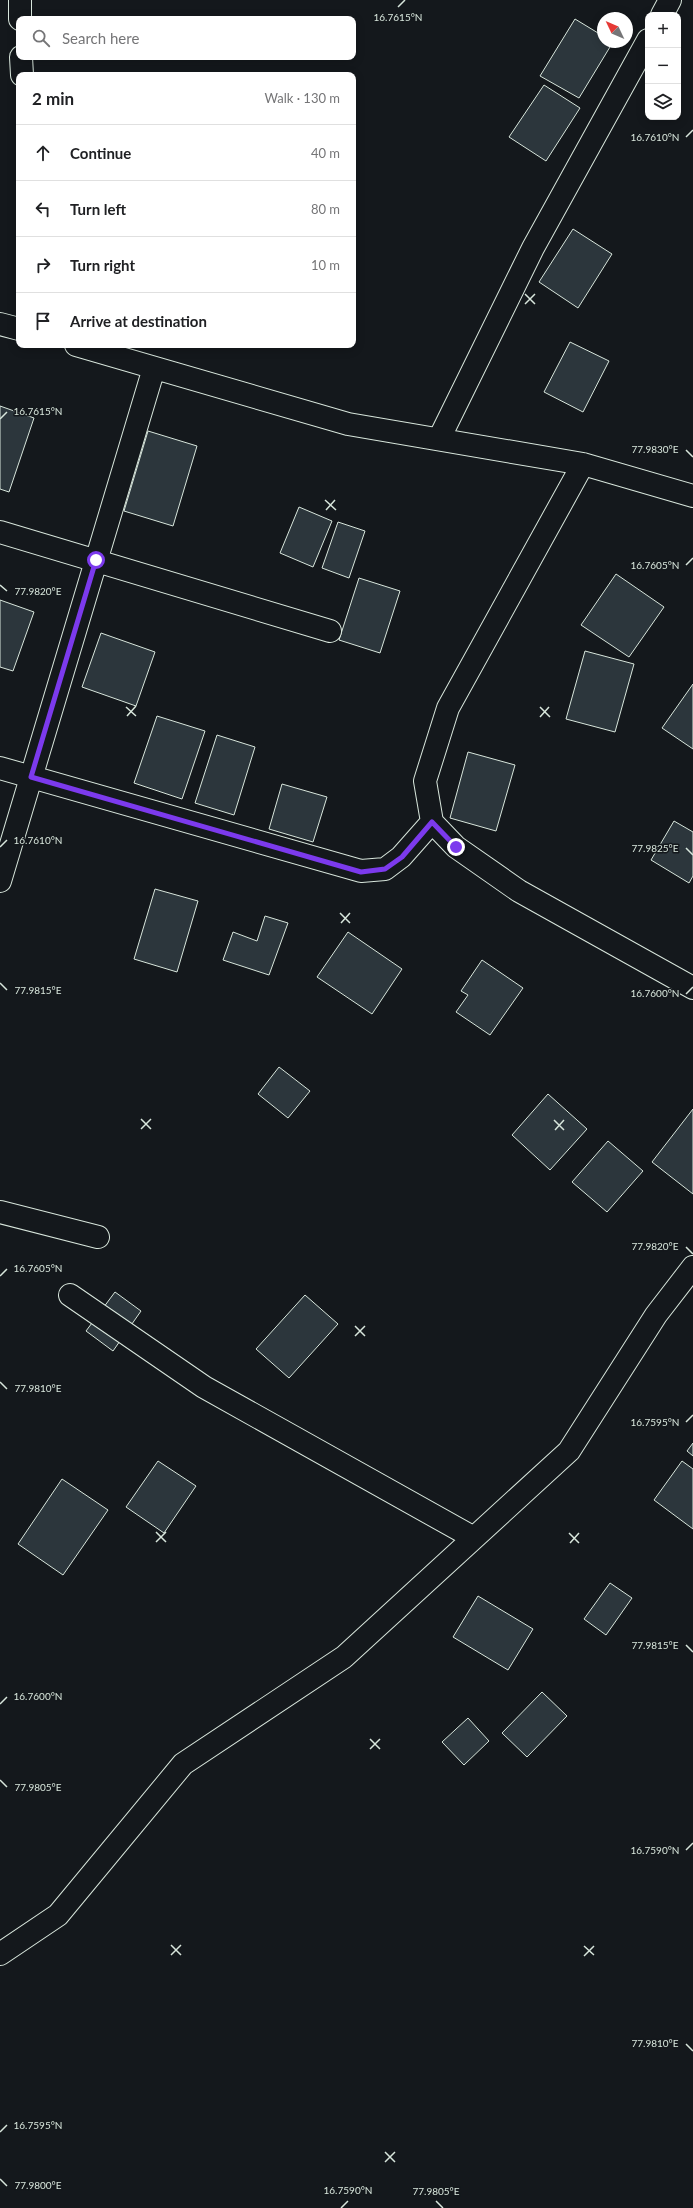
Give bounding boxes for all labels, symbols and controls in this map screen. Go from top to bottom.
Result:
text: 16.7615°N [374,11,422,23]
north arrow [597,12,633,48]
map controls [645,12,681,120]
button: + [645,12,681,48]
search box [16,16,356,60]
icon: search [30,27,52,49]
text: Search here [62,29,139,47]
button: − [645,48,681,84]
button: layers [645,84,681,120]
text: 2 min [32,88,74,109]
text: Walk · 130 m [264,90,340,106]
text: 16.7610°N [631,131,679,143]
icon: ahead [32,142,54,164]
text: Continue [70,144,131,162]
text: 40 m [311,145,340,161]
icon: left [32,198,54,220]
text: Turn left [70,200,126,218]
text: 80 m [311,201,340,217]
icon: right [32,254,54,276]
text: Turn right [70,256,135,274]
text: 10 m [311,257,340,273]
icon: arrive [32,310,54,332]
text: Arrive at destination [70,312,207,330]
text: 16.7615°N [14,405,62,417]
text: 77.9830°E [631,443,679,455]
route start [87,551,105,569]
text: 16.7605°N [631,559,679,571]
text: 77.9820°E [14,585,62,597]
text: 16.7610°N [14,834,62,846]
route end [447,838,465,856]
text: 77.9825°E [631,842,679,854]
text: 77.9815°E [14,984,62,996]
text: 16.7600°N [631,987,679,999]
text: 77.9820°E [631,1240,679,1252]
text: 16.7605°N [14,1262,62,1274]
text: 77.9810°E [14,1382,62,1394]
text: 16.7595°N [631,1416,679,1428]
text: 77.9815°E [631,1639,679,1651]
text: 16.7600°N [14,1690,62,1702]
text: 77.9805°E [14,1781,62,1793]
text: 16.7590°N [631,1844,679,1856]
text: 77.9810°E [631,2037,679,2049]
text: 16.7595°N [14,2119,62,2131]
text: 77.9800°E [14,2179,62,2191]
text: 16.7590°N [324,2184,372,2196]
text: 77.9805°E [412,2185,460,2197]

